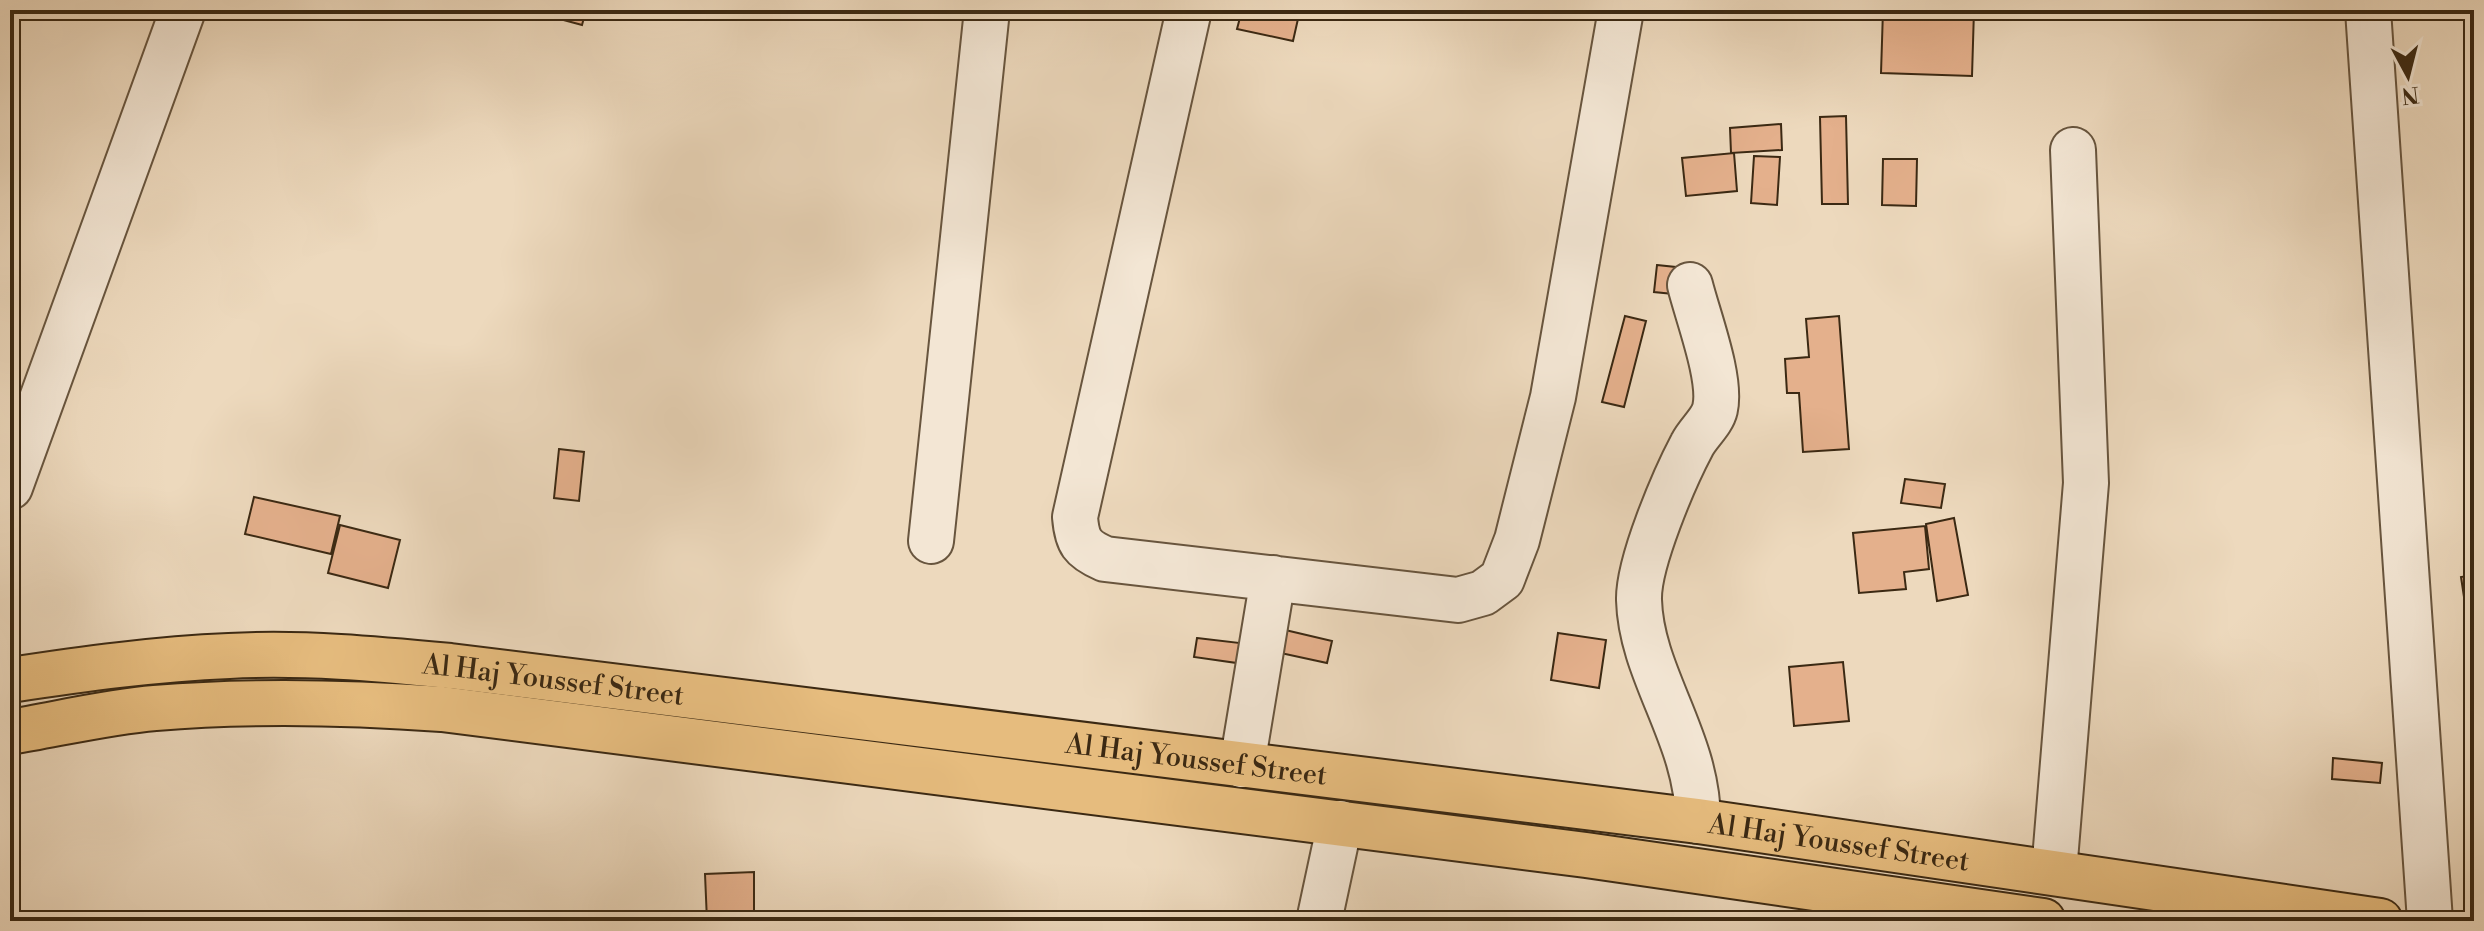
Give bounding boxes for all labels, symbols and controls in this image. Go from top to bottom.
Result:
north arrow [2368,36,2448,116]
text: N [2399,80,2421,109]
street label: Al Haj Youssef Street [420,647,686,714]
street label: Al Haj Youssef Street [1062,726,1329,794]
street label: Al Haj Youssef Street [1705,807,1972,880]

